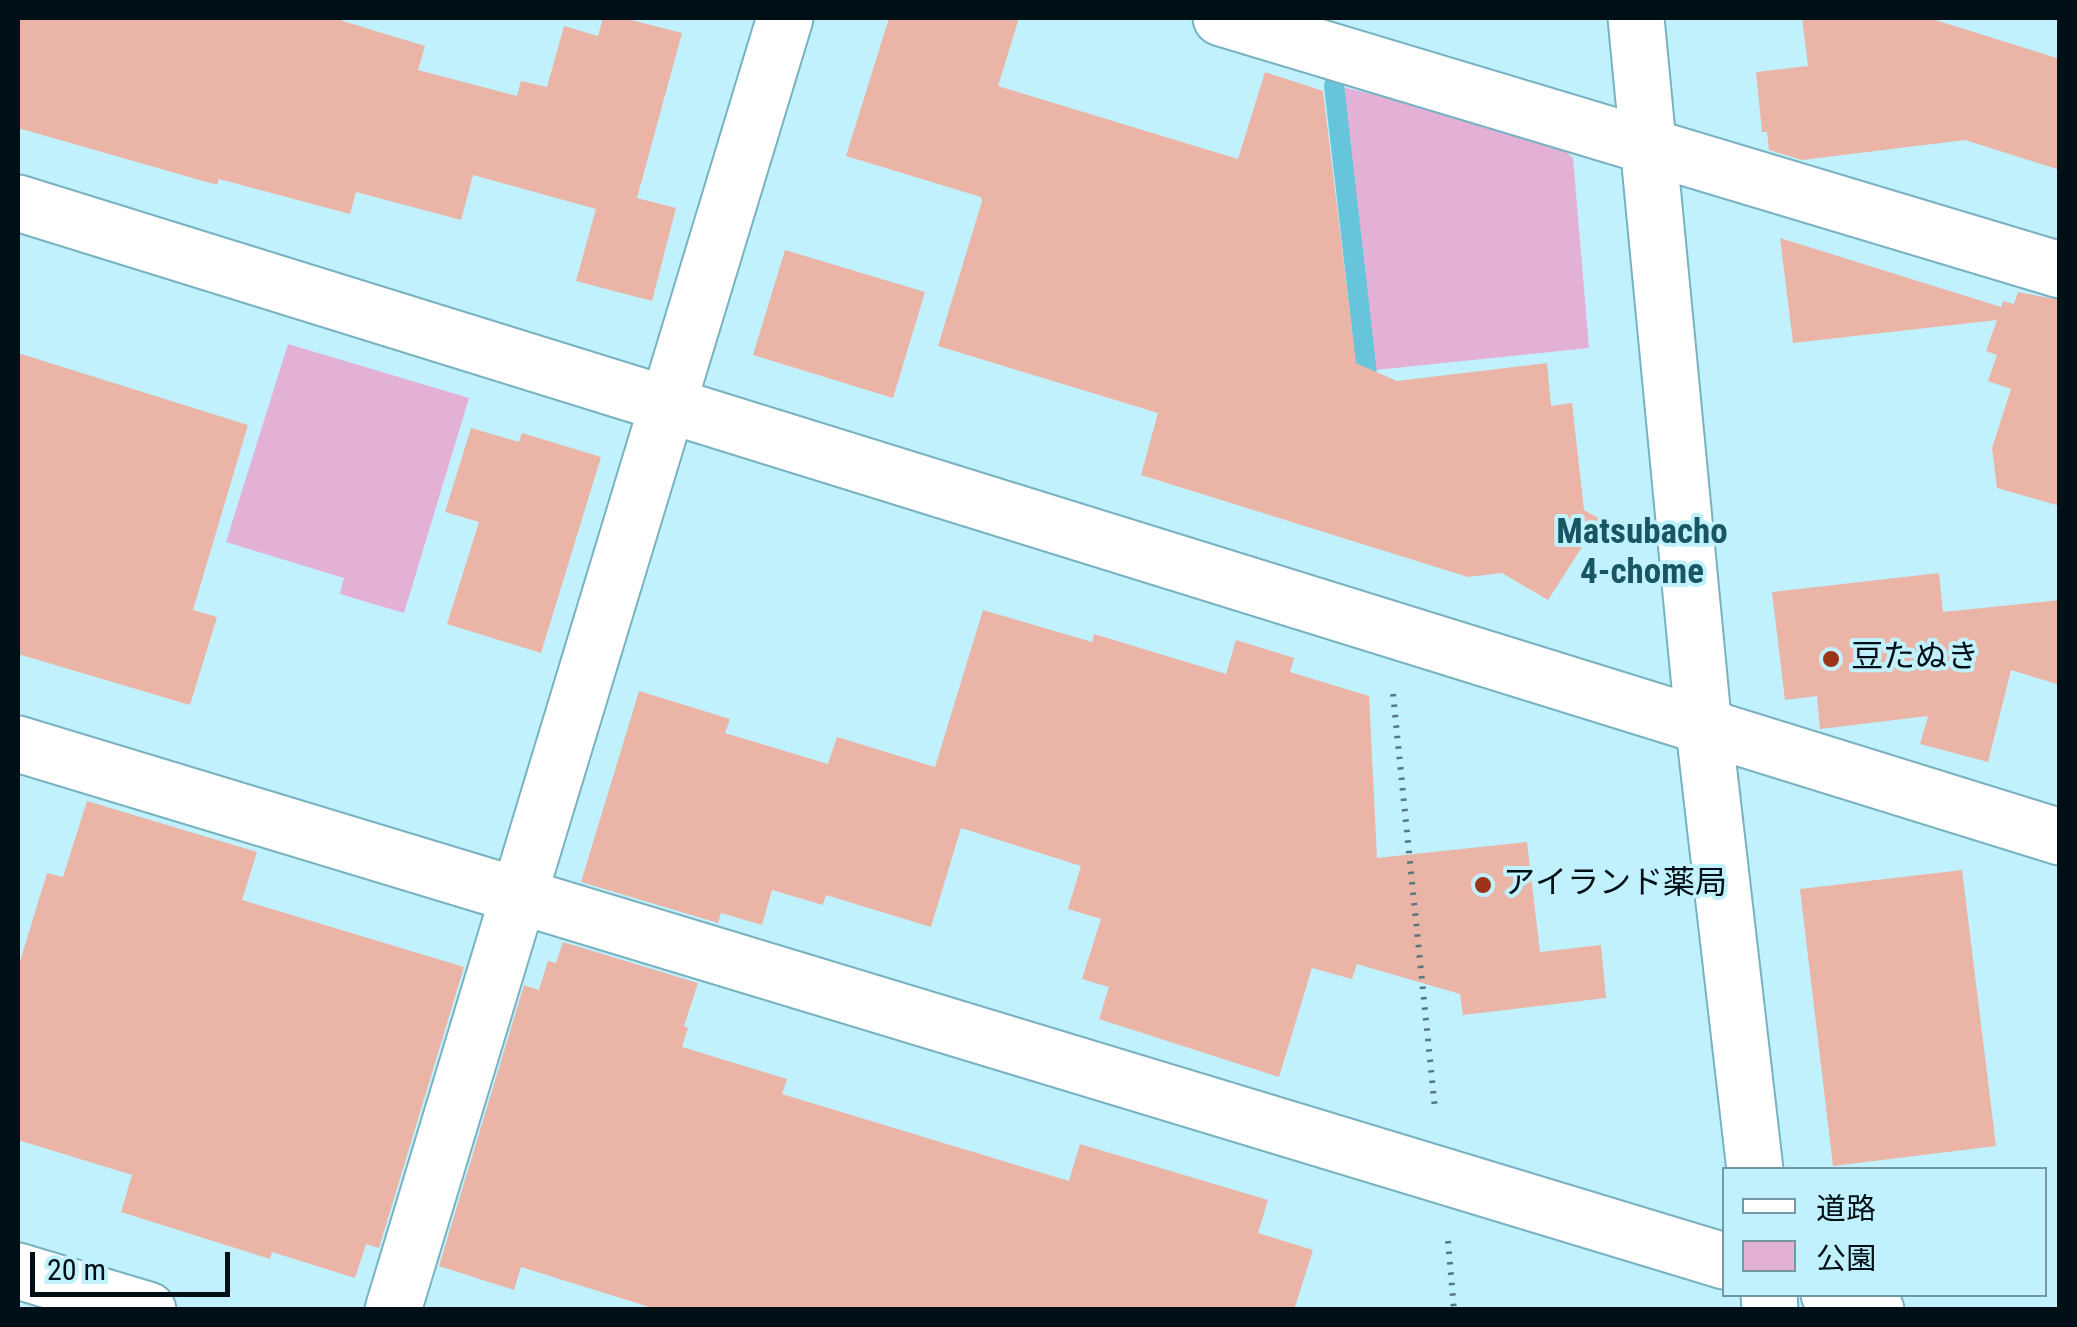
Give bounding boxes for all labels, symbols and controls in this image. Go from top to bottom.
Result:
district label: Matsubacho 4-chome [1556,513,1728,595]
place label: 豆たぬき [1851,640,1979,678]
marker: 豆たぬき [1820,648,1842,670]
place label: アイランド薬局 [1503,866,1727,904]
marker: アイランド薬局 [1472,874,1494,896]
legend [1722,1167,2047,1297]
text: 道路 [1816,1191,1876,1226]
scale bar [35,1232,235,1294]
text: 公園 [1816,1241,1876,1276]
text: 20 m [47,1252,106,1287]

